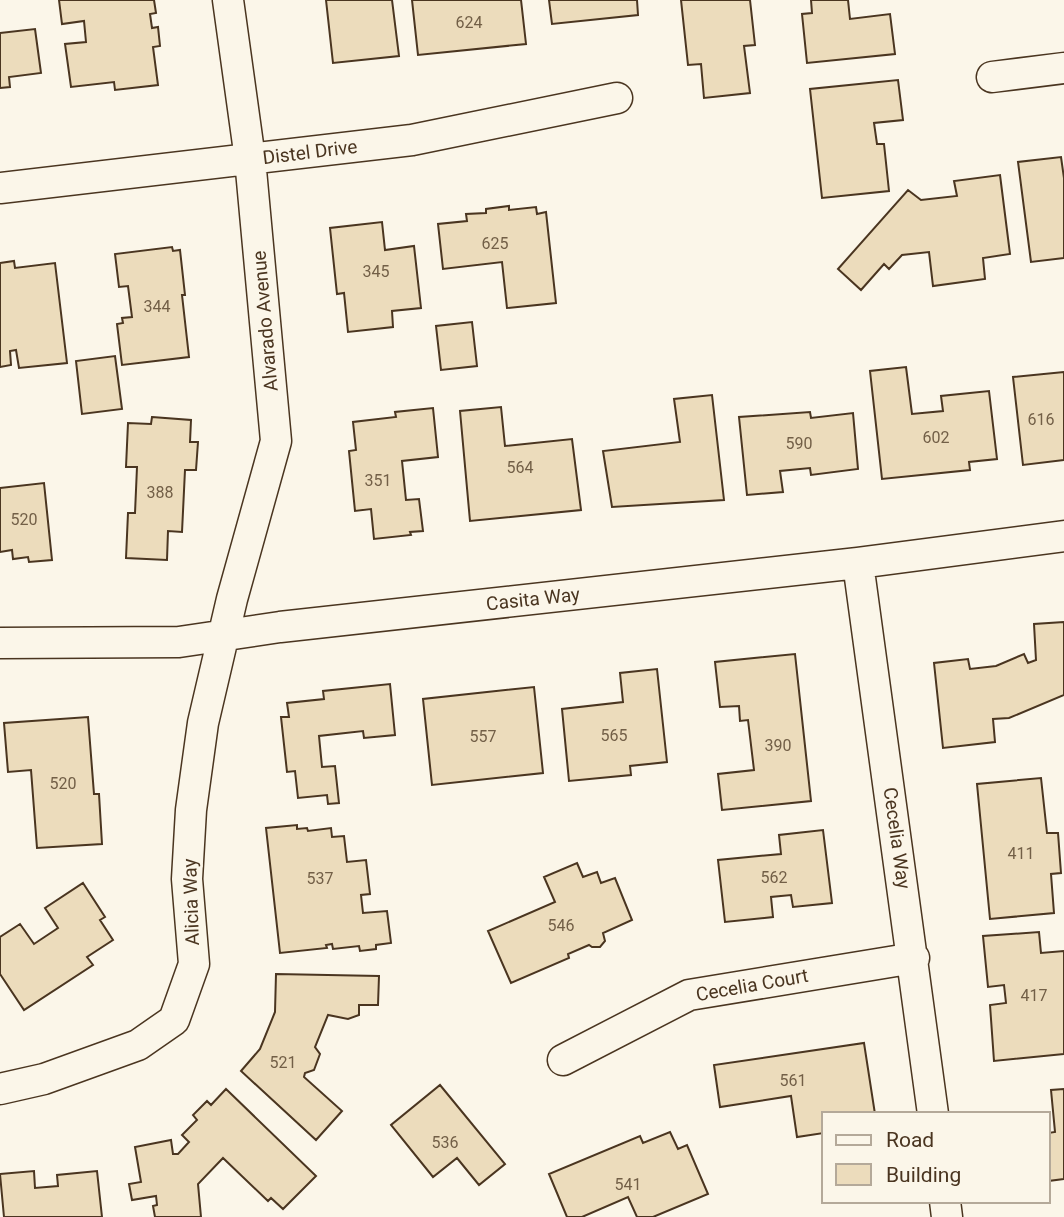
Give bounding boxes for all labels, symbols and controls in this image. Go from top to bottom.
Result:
house number: 624 [456,13,482,32]
street label: Distel Drive [261,135,359,169]
house number: 625 [482,234,508,253]
street label: Alvarado Avenue [247,250,283,392]
house number: 345 [363,262,389,281]
house number: 344 [144,297,170,316]
house number: 616 [1028,410,1054,429]
house number: 602 [923,428,949,447]
house number: 590 [786,434,812,453]
house number: 564 [507,458,533,477]
house number: 351 [365,471,391,490]
house number: 388 [147,483,173,502]
house number: 520 [11,510,37,529]
street label: Casita Way [485,583,581,615]
house number: 565 [601,726,627,745]
house number: 557 [470,727,496,746]
house number: 390 [765,736,791,755]
house number: 520 [50,774,76,793]
street label: Cecelia Way [878,786,916,890]
house number: 411 [1008,844,1034,863]
street label: Alicia Way [178,858,204,946]
house number: 562 [761,868,787,887]
house number: 537 [307,869,333,888]
house number: 546 [548,916,574,935]
street label: Cecelia Court [694,964,810,1006]
house number: 417 [1021,986,1047,1005]
house number: 521 [270,1053,296,1072]
house number: 561 [780,1071,806,1090]
legend [822,1112,1050,1203]
text: Road [886,1128,934,1152]
house number: 536 [432,1133,458,1152]
text: Building [886,1163,961,1187]
house number: 541 [615,1175,641,1194]

